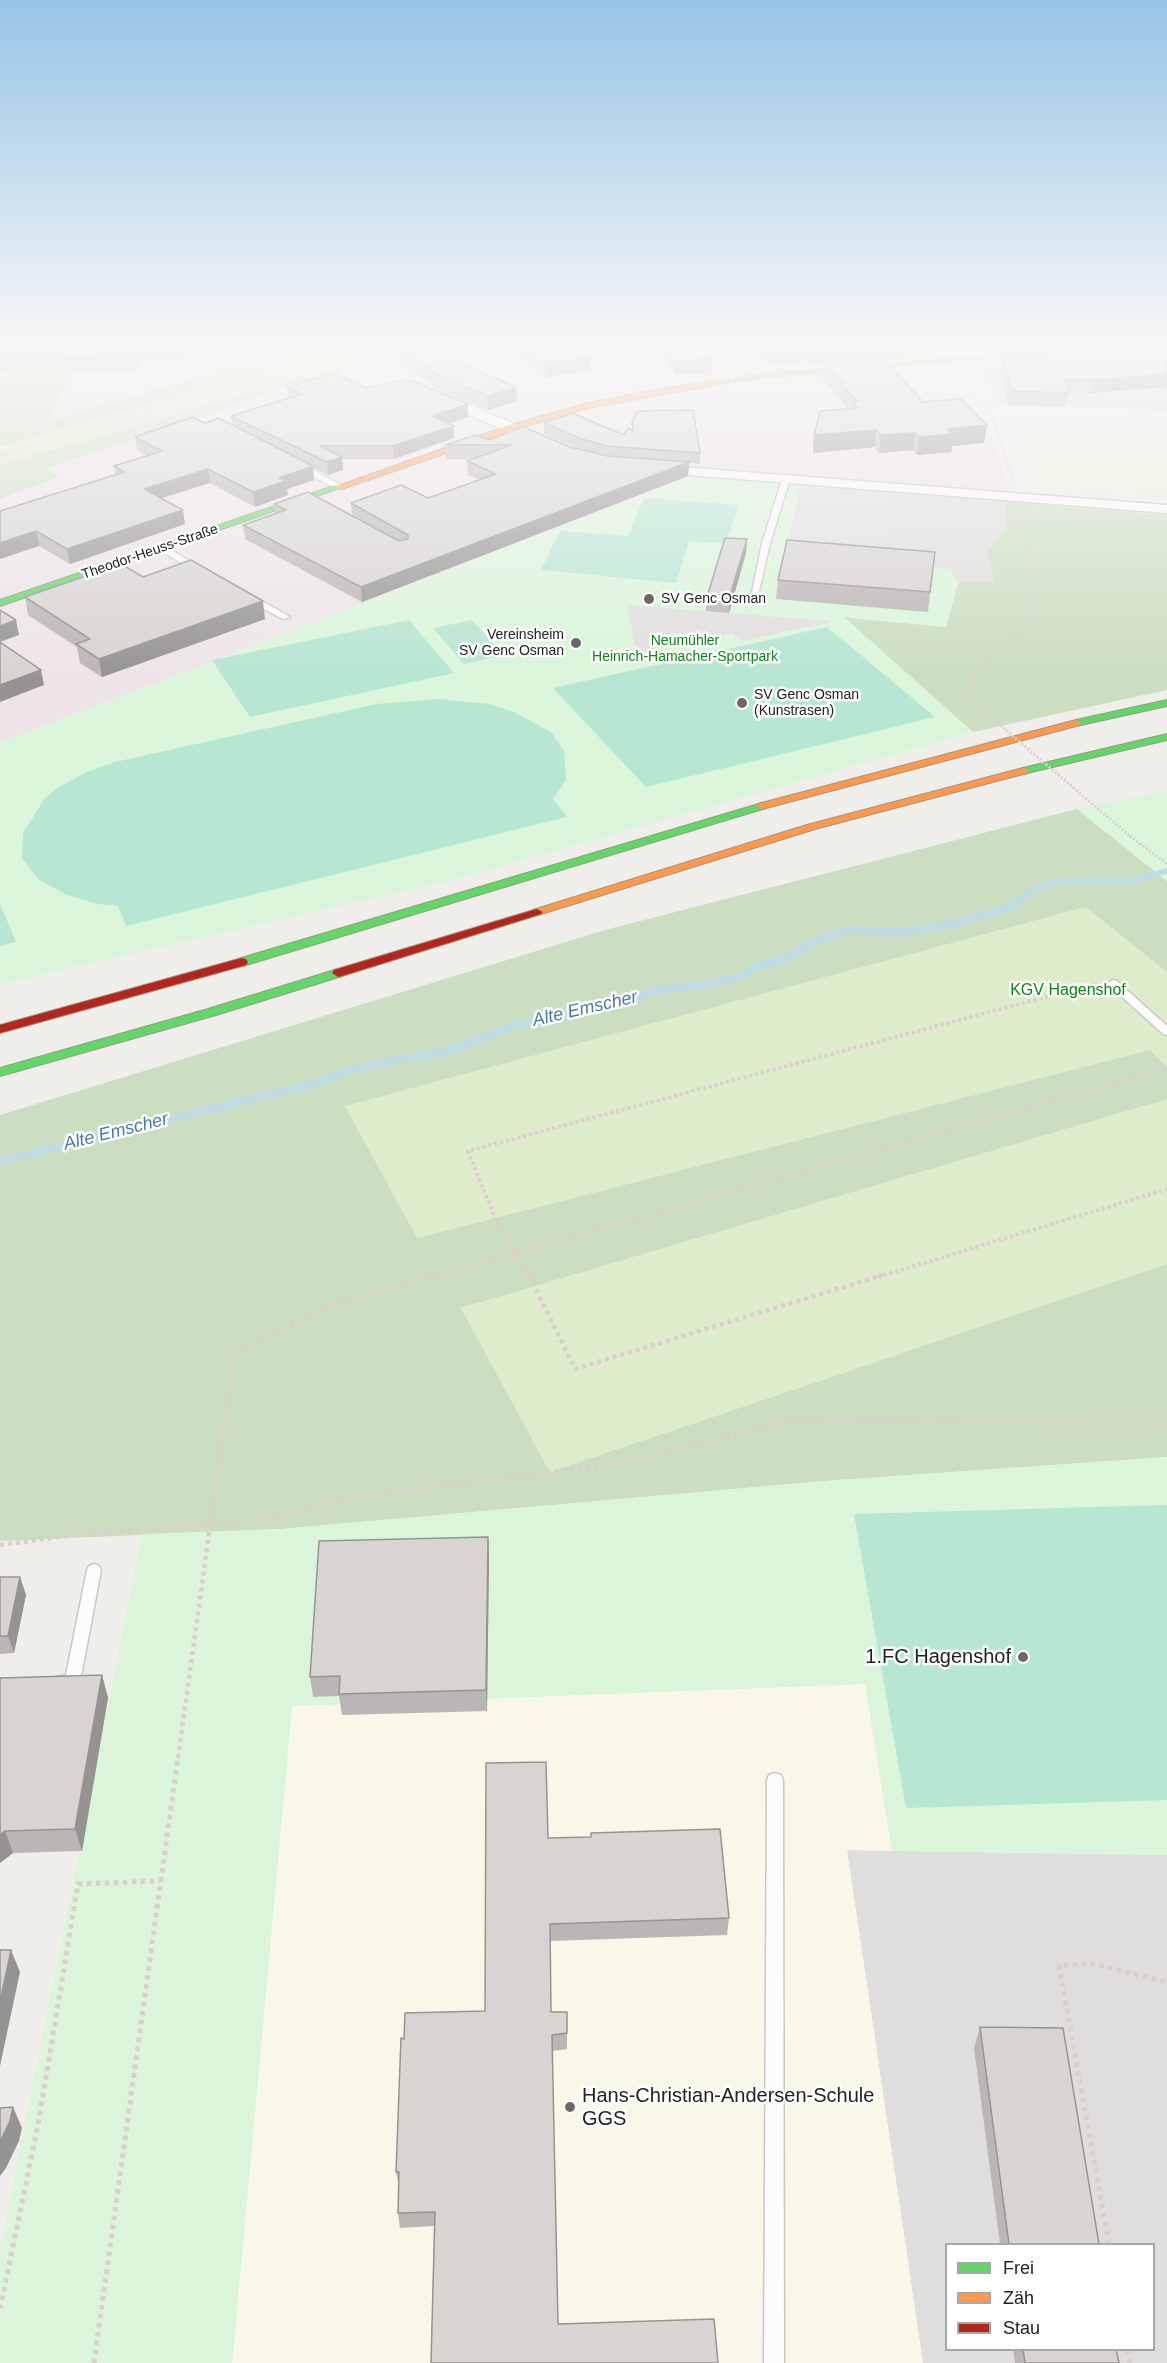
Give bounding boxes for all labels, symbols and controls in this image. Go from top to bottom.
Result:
street label: Theodor-Heuss-Straße [80,521,220,583]
place label: SV Genc Osman [661,591,766,607]
marker: SV Genc Osman [642,592,656,606]
place label: Vereinsheim SV Genc Osman [459,627,564,660]
park label: Neumühler Heinrich-Hamacher-Sportpark [592,633,778,666]
marker: Vereinsheim SV Genc Osman [569,636,583,650]
place label: SV Genc Osman (Kunstrasen) [754,687,859,720]
marker: SV Genc Osman (Kunstrasen) [735,696,749,710]
park label: KGV Hagenshof [1010,981,1126,1001]
water label: Alte Emscher [530,986,640,1032]
water label: Alte Emscher [61,1109,171,1155]
place label: 1.FC Hagenshof [865,1645,1011,1669]
marker: 1.FC Hagenshof [1016,1650,1030,1664]
place label: Hans-Christian-Andersen-Schule GGS [582,2084,874,2131]
marker: Hans-Christian-Andersen-Schule GGS [563,2100,577,2114]
legend [945,2243,1155,2351]
text: Frei [1003,2258,1034,2278]
text: Zäh [1003,2288,1034,2308]
text: Stau [1003,2318,1040,2338]

